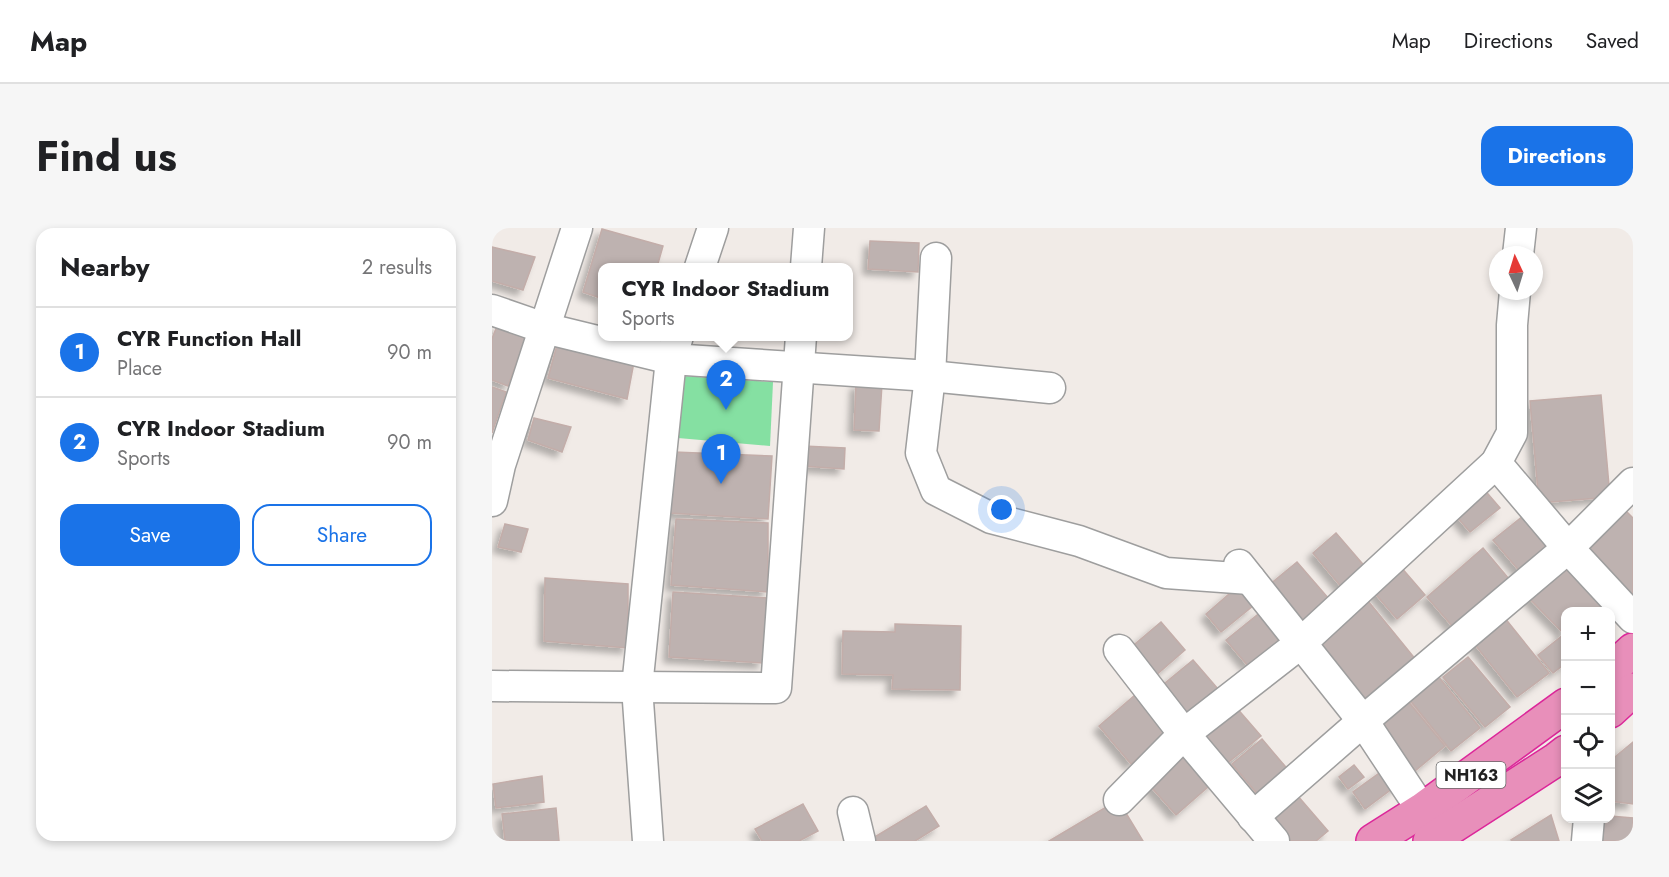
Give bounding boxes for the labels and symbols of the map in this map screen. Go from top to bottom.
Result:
north arrow [1489,246,1543,300]
pin: 2 [706,360,746,410]
pin: 1 [702,434,740,484]
your location [987,495,1016,524]
road number: NH163 [1436,762,1506,788]

